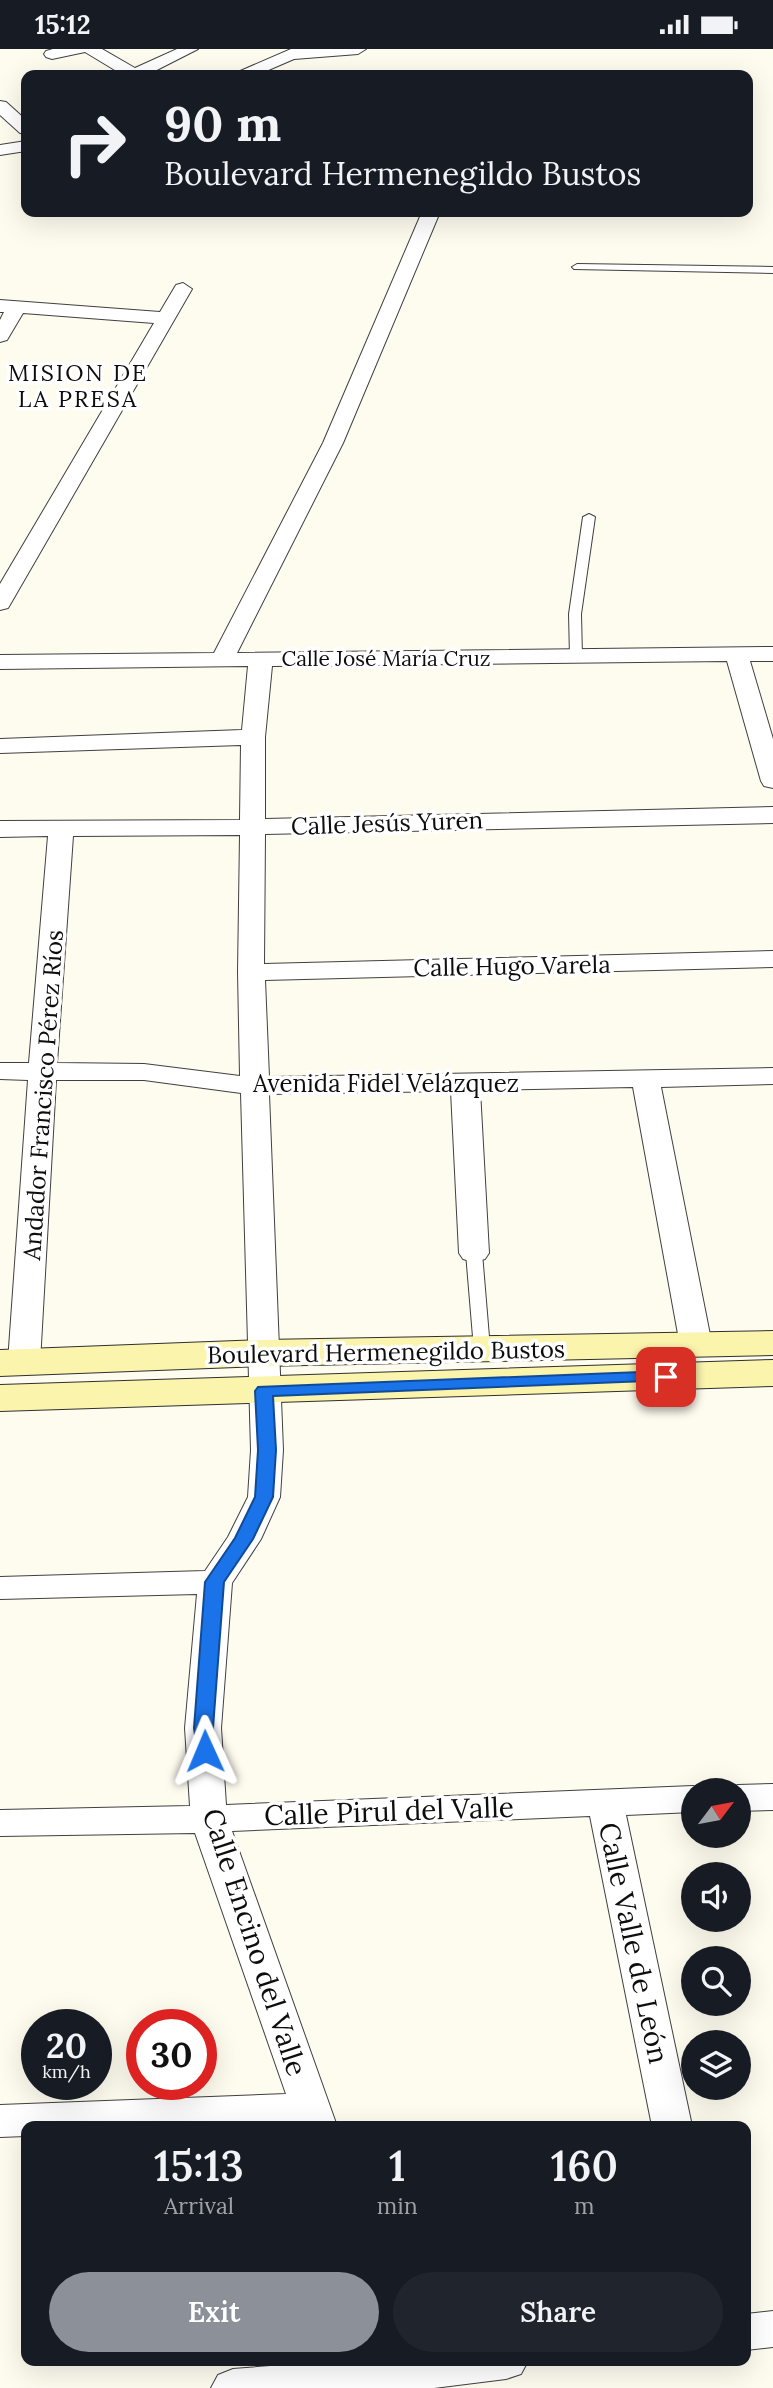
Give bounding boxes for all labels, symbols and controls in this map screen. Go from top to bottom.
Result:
text: 15:12 [35,8,91,41]
text: 90 m [164,92,281,154]
icon: right [49,98,140,189]
text: Boulevard Hermenegildo Bustos [164,153,641,194]
district label: MISION DE LA PRESA [8,358,148,413]
street label: Calle José María Cruz [282,645,491,672]
street label: Calle Jesús Yuren [290,804,484,842]
street label: Andador Francisco Pérez Ríos [16,929,70,1262]
street label: Calle Hugo Varela [413,949,611,983]
street label: Avenida Fidel Velázquez [252,1068,519,1099]
street label: Boulevard Hermenegildo Bustos [207,1333,565,1371]
pin [636,1347,696,1407]
icon: arrive [647,1358,685,1396]
position arrow [168,1714,242,1788]
north arrow [681,1778,751,1848]
map controls [681,1778,751,2100]
street label: Calle Pirul del Valle [264,1789,514,1833]
street label: Calle Encino del Valle [195,1804,315,2080]
street label: Calle Valle de León [591,1819,677,2067]
button: sound [681,1862,751,1932]
button: search [681,1946,751,2016]
speed limit sign: 30 [126,2009,217,2100]
text: 20 [46,2023,87,2068]
button: layers [681,2030,751,2100]
text: km/h [42,2060,91,2083]
text: 15:13 [154,2139,244,2193]
text: 1 [389,2139,405,2193]
text: 160 [551,2139,618,2193]
text: Arrival [164,2191,234,2220]
text: min [377,2191,418,2220]
text: m [574,2191,595,2220]
button: Exit [49,2272,379,2352]
button: Share [393,2272,723,2352]

